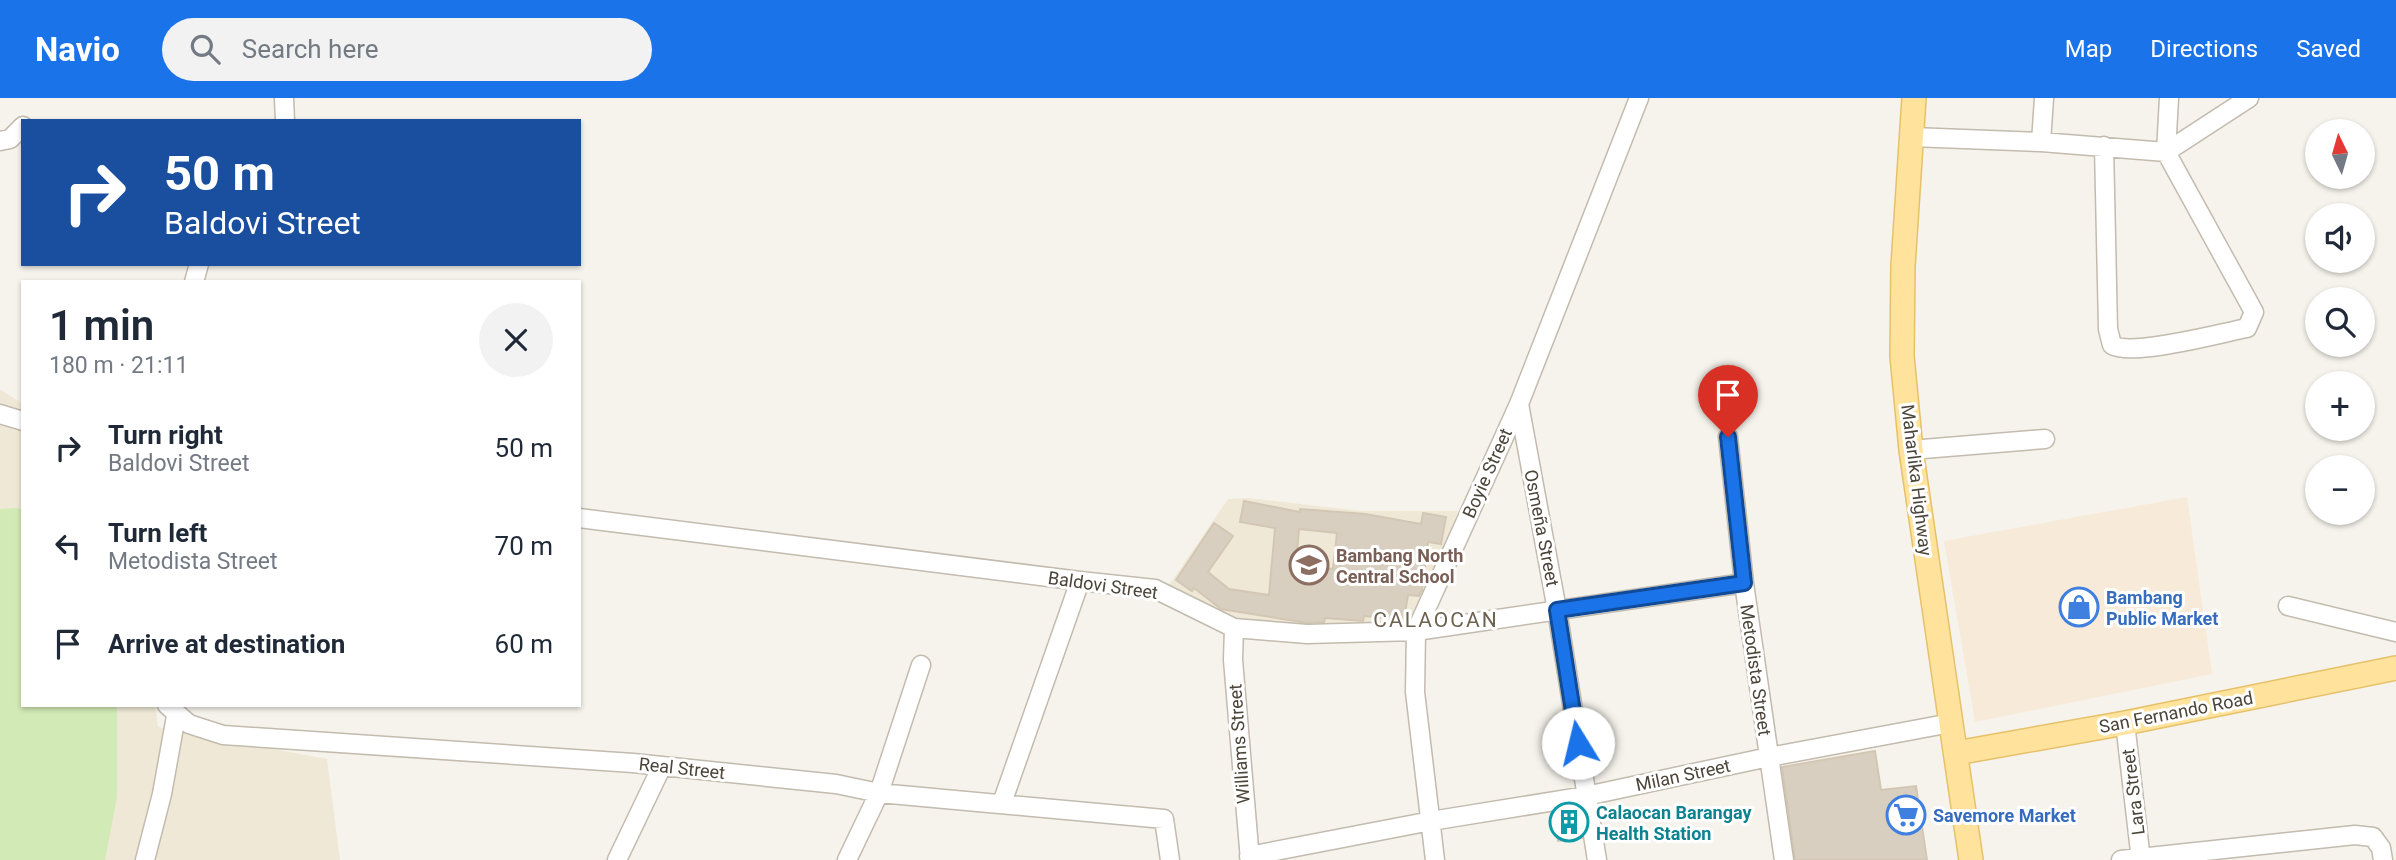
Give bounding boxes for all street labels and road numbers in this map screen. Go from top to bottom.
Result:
street label: Maharlika Highway [1897,403,1937,557]
street label: Boyie Street [1458,425,1516,521]
street label: Osmeña Street [1520,468,1564,588]
street label: Baldovi Street [1047,567,1159,603]
street label: Metodista Street [1736,603,1776,737]
street label: Williams Street [1224,683,1254,805]
street label: San Fernando Road [2097,687,2255,737]
street label: Lara Street [2117,747,2149,836]
street label: Real Street [638,753,726,783]
street label: Milan Street [1634,755,1732,795]

